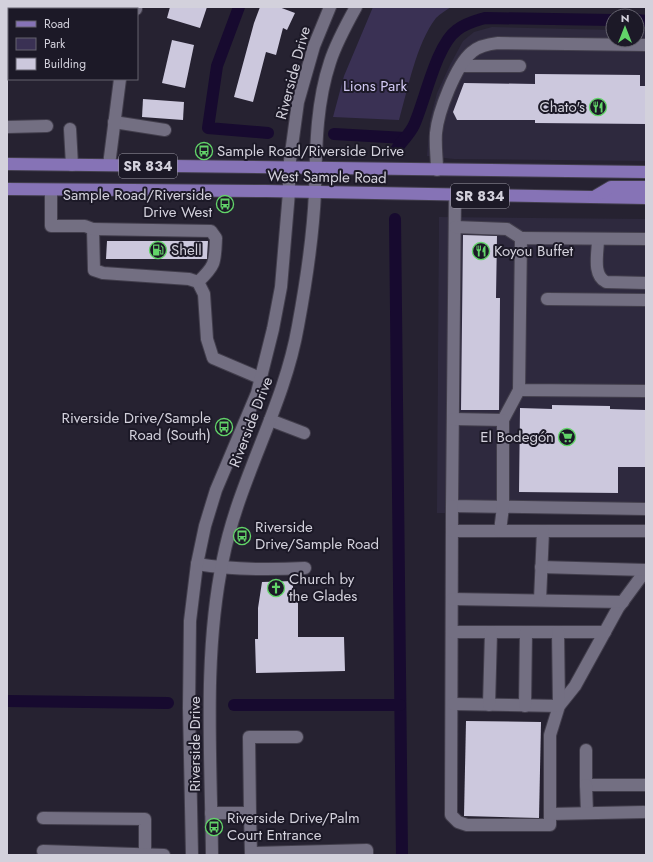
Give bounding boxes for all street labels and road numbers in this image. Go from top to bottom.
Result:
street label: Riverside Drive [270,24,316,122]
road number: SR 834 [119,154,177,178]
street label: West Sample Road [267,165,387,189]
road number: SR 834 [451,184,509,208]
street label: Riverside Drive [224,373,278,471]
street label: Riverside Drive [184,696,206,792]

